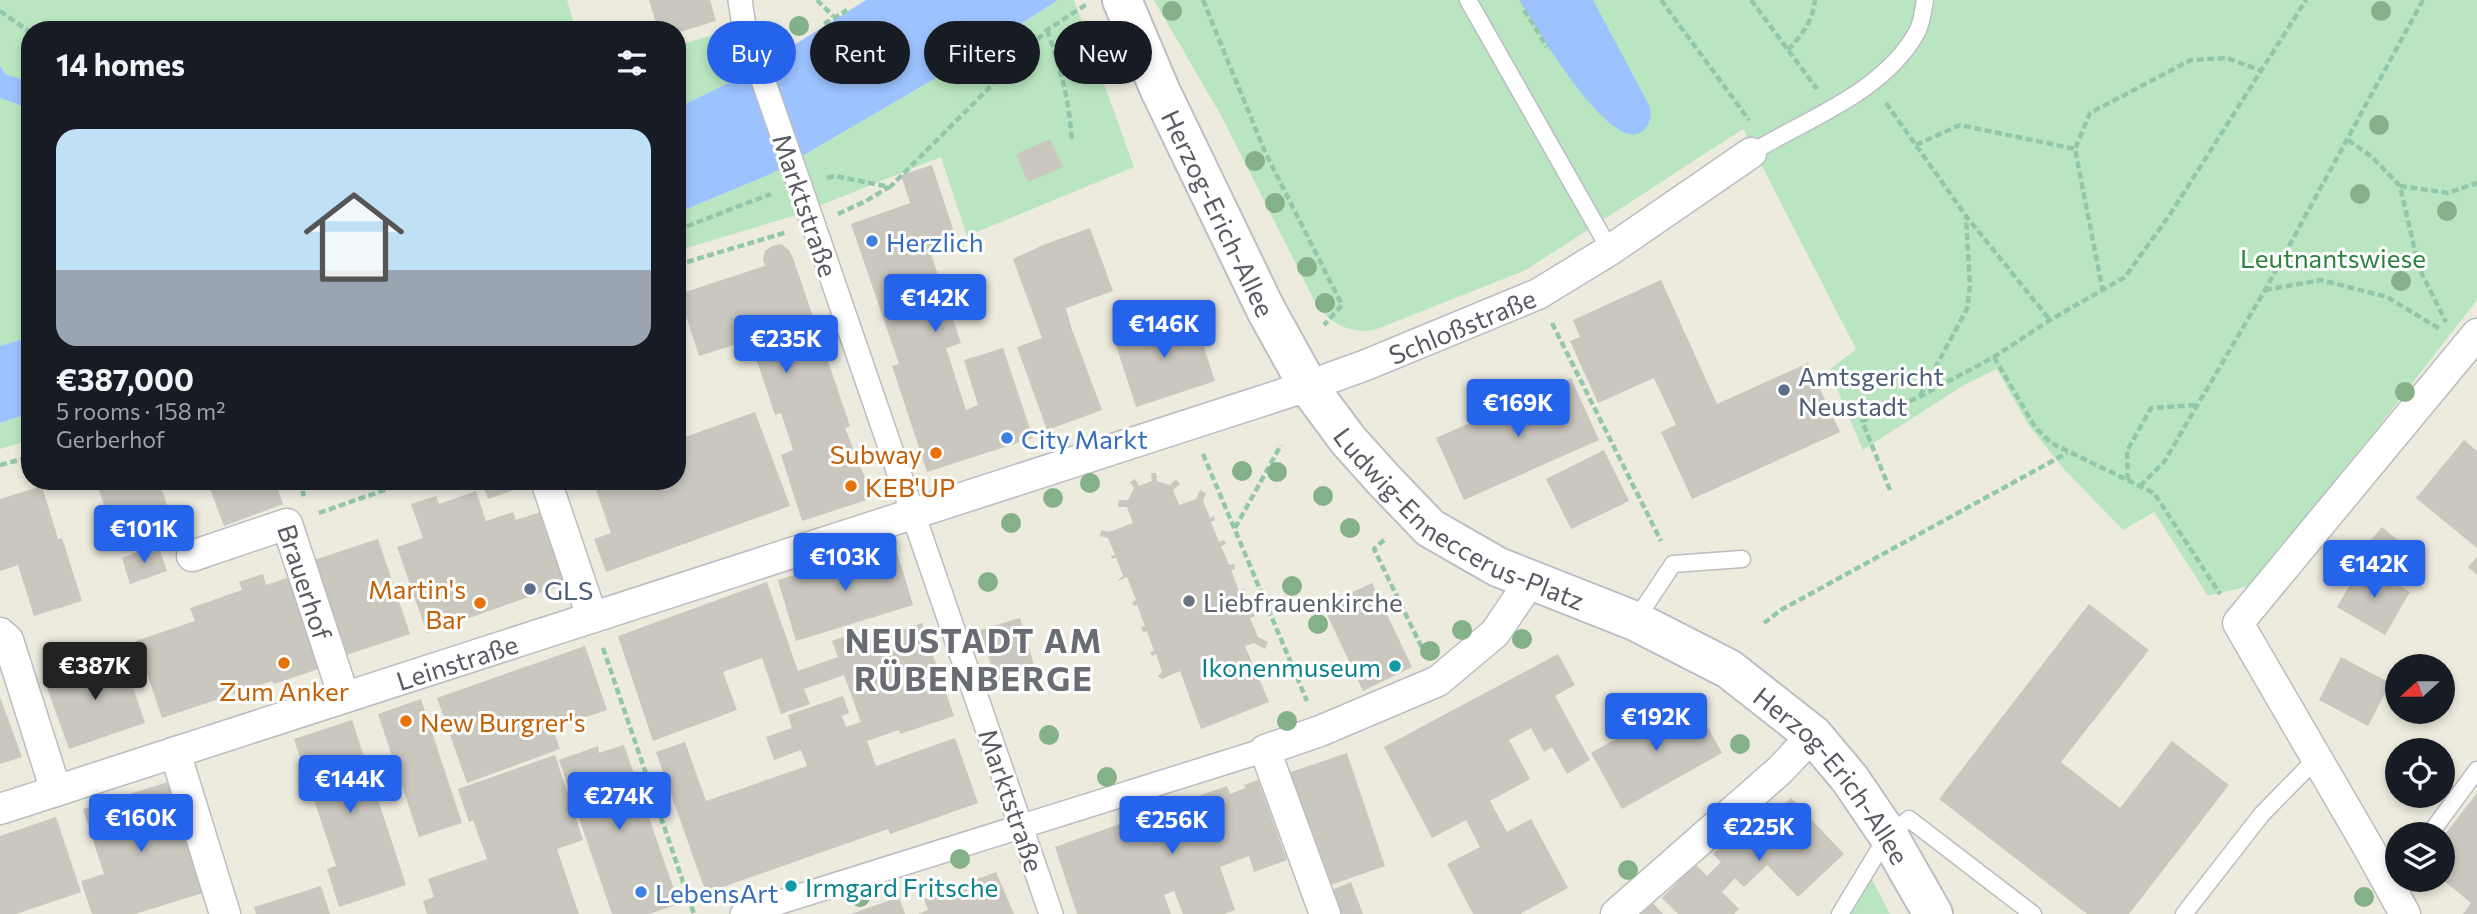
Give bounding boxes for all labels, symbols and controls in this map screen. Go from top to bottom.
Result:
chip: Buy [707,21,796,84]
chip: Rent [810,21,910,84]
chip: Filters [924,21,1040,84]
chip: New [1054,21,1152,84]
icon: filters [613,44,651,82]
text: 14 homes [56,45,185,82]
street label: Herzog-Erich-Allee [1156,104,1282,321]
street label: Marktstraße [767,130,845,280]
icon: home [291,174,417,300]
place label: Herzlich [886,226,984,257]
marker: Herzlich [864,233,880,249]
park label: Leutnantswiese [2240,242,2426,273]
pin: €142K [886,274,984,334]
street label: Schloßstraße [1384,281,1540,370]
text: €142K [900,283,970,311]
pin: €146K [1115,300,1213,360]
text: €146K [1129,309,1199,337]
pin: €235K [737,316,835,375]
text: €235K [750,324,822,352]
text: €387,000 [56,360,194,397]
place label: Amtsgericht Neustadt [1798,360,1944,421]
pin: €169K [1469,380,1567,439]
marker: Amtsgericht Neustadt [1776,382,1792,398]
text: €169K [1483,388,1553,416]
text: 5 rooms · 158 m² [56,397,225,425]
street label: Ludwig-Enneccerus-Platz [1328,421,1589,615]
place label: City Markt [1021,423,1148,454]
text: Gerberhof [56,425,165,453]
marker: City Markt [999,430,1015,446]
place label: Subway [830,438,922,469]
marker: Subway [928,445,944,461]
place label: KEB'UP [865,471,955,502]
marker: KEB'UP [843,478,859,494]
pin: €101K [95,505,193,565]
text: €101K [110,514,178,542]
street label: Brauerhof [273,520,340,644]
pin: €103K [796,534,894,593]
pin: €142K [2325,540,2423,600]
text: €103K [809,542,881,570]
text: €142K [2339,549,2409,577]
place label: Martin's Bar [368,573,466,634]
place label: GLS [544,574,593,605]
marker: GLS [522,581,538,597]
place label: Liebfrauenkirche [1203,586,1403,617]
marker: Liebfrauenkirche [1181,593,1197,609]
marker: Martin's Bar [472,595,488,611]
district label: NEUSTADT AM RÜBENBERGE [845,619,1103,698]
street label: Leinstraße [392,627,521,695]
pin: €387K [46,642,144,702]
text: €387K [59,651,131,679]
place label: Ikonenmuseum [1201,651,1381,682]
north arrow [2385,654,2455,724]
map controls [2385,654,2455,892]
marker: Zum Anker [276,655,292,671]
marker: Ikonenmuseum [1387,658,1403,674]
place label: Zum Anker [219,675,349,706]
street label: Herzog-Erich-Allee [1748,679,1917,869]
pin: €192K [1607,694,1705,753]
text: €192K [1621,702,1691,730]
place label: New Burgrer's [420,706,586,737]
marker: New Burgrer's [398,713,414,729]
street label: Marktstraße [973,725,1051,875]
button: locate [2385,738,2455,808]
pin: €144K [301,756,399,815]
text: €144K [315,764,385,792]
pin: €274K [570,772,668,832]
text: €274K [584,781,654,809]
pin: €160K [92,794,190,854]
pin: €256K [1123,796,1221,856]
text: €160K [105,803,177,831]
pin: €225K [1710,804,1808,863]
text: €256K [1136,805,1208,833]
text: €225K [1723,812,1795,840]
button: layers [2385,822,2455,892]
place label: Irmgard Fritsche [805,871,998,902]
place label: LebensArt [655,877,778,908]
marker: Irmgard Fritsche [783,878,799,894]
marker: LebensArt [633,884,649,900]

